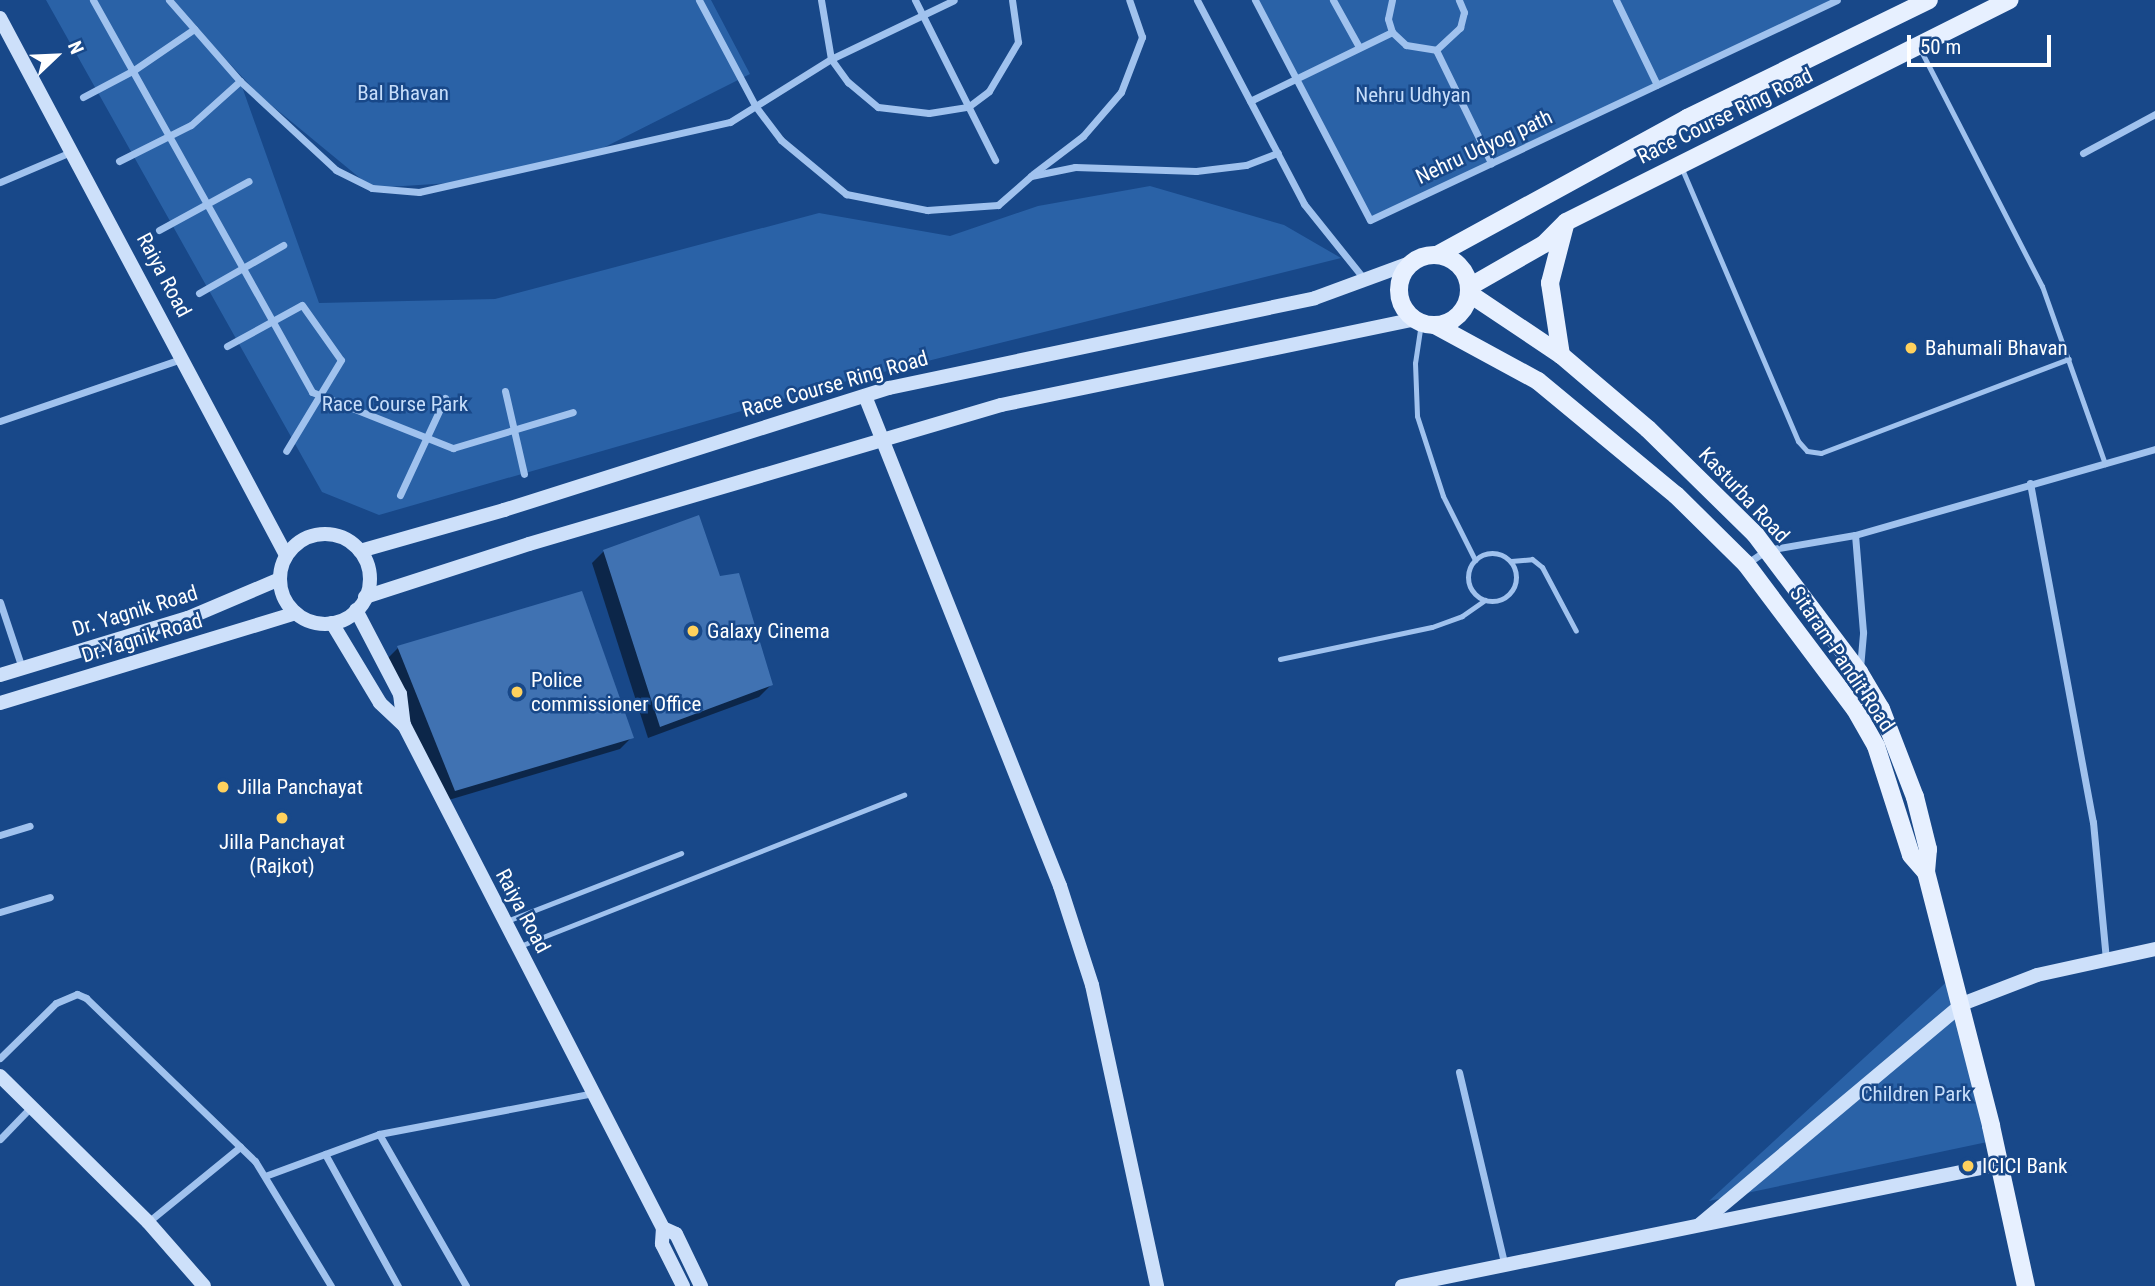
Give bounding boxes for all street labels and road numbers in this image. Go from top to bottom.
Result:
street label: Race Course Ring Road [1633,63,1817,169]
street label: Nehru Udyog path [1412,104,1556,190]
street label: Raiya Road [131,229,197,321]
street label: Race Course Ring Road [739,345,931,423]
street label: Kasturba Road [1693,442,1795,548]
street label: Dr. Yagnik Road [69,580,201,642]
street label: Sitaram-Pandit Road [1784,582,1900,736]
street label: Dr.Yagnik Road [79,608,205,668]
street label: Raiya Road [490,865,556,957]

